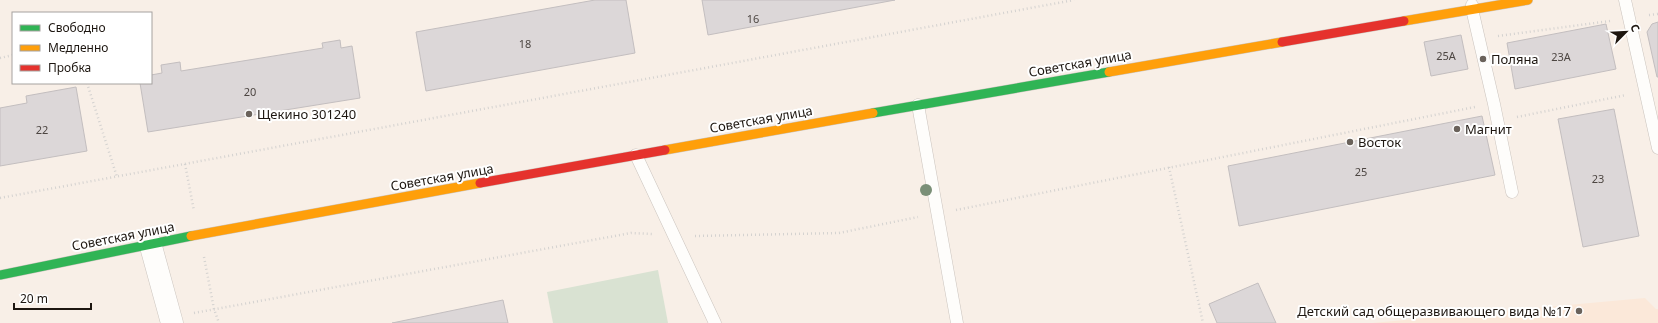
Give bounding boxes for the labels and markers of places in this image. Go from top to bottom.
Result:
place label: Поляна [1491,50,1539,68]
marker: Поляна [1478,54,1488,64]
place label: Щекино 301240 [257,105,356,123]
marker: Щекино 301240 [244,109,254,119]
place label: Магнит [1465,120,1512,138]
marker: Магнит [1452,124,1462,134]
place label: Восток [1358,133,1401,151]
marker: Восток [1345,137,1355,147]
place label: Детский сад общеразвивающего вида №17 [1297,302,1571,320]
marker: Детский сад общеразвивающего вида №17 [1574,306,1584,316]

